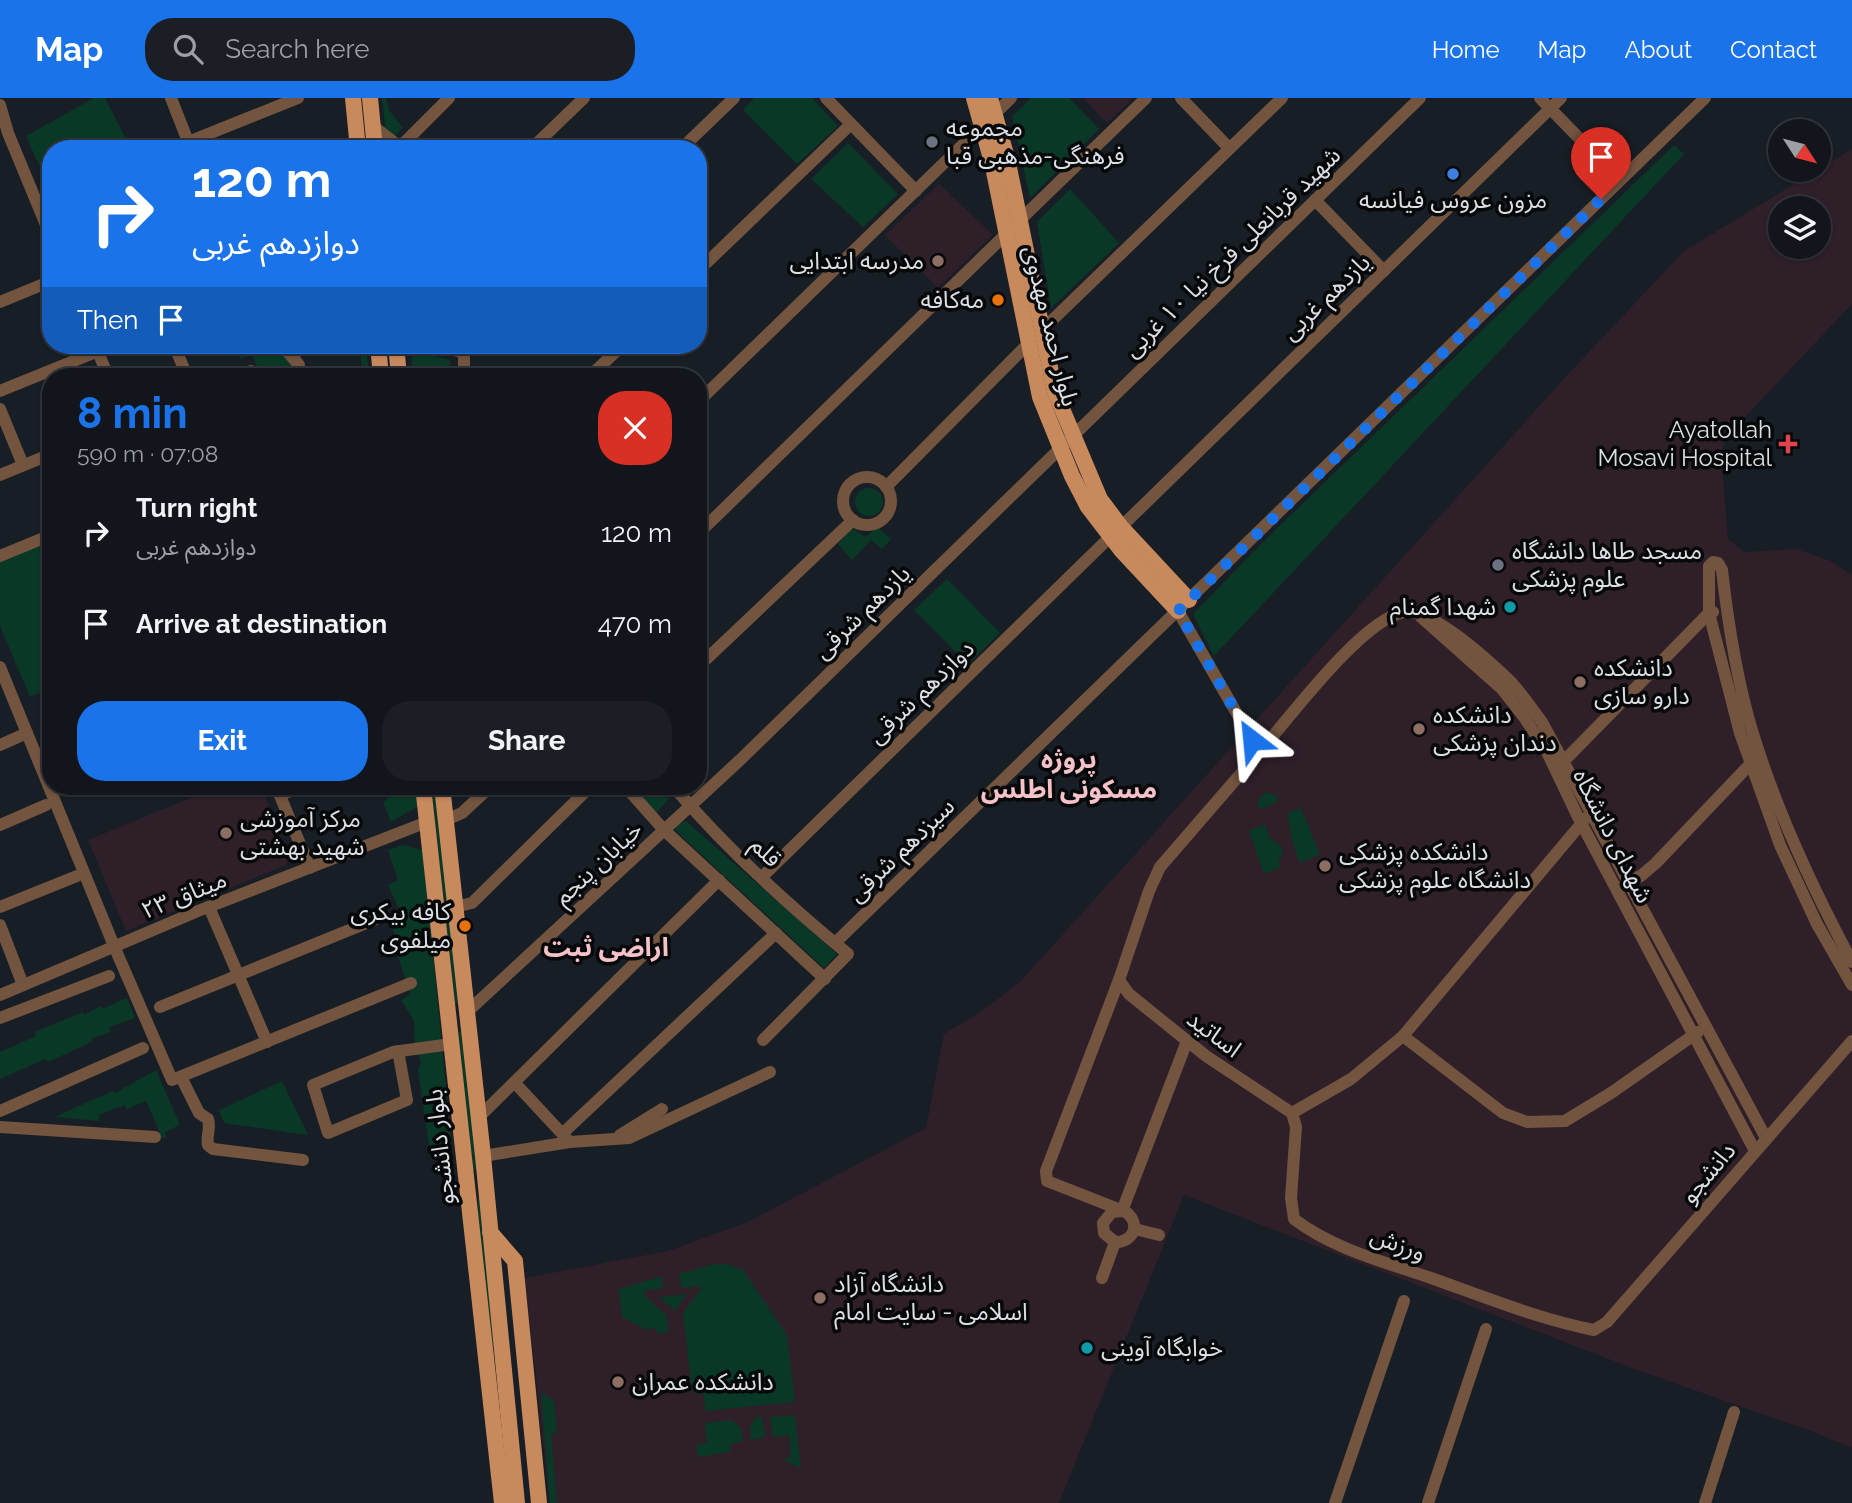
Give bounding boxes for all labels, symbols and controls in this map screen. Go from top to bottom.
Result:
search box [145,18,635,81]
text: Map [35,30,103,69]
icon: search [169,30,207,68]
text: Search here [225,34,370,64]
text: Home [1432,35,1500,64]
text: Map [1538,35,1586,64]
text: About [1624,35,1692,64]
text: Contact [1730,35,1817,64]
place label: مجموعه فرهنگی-مذهبی قبا [946,113,1124,170]
north arrow [1768,119,1830,182]
map controls [1768,119,1831,259]
pin [1571,127,1631,199]
marker: مجموعه فرهنگی-مذهبی قبا [924,134,940,150]
icon: arrive [1582,138,1620,176]
street label: شهید قربانعلی فرخ نیا ۱۰ غربی [1117,140,1348,365]
text: 120 m [192,151,331,208]
marker: مزون عروس فیانسه [1445,166,1461,182]
icon: right [77,168,168,259]
place label: مزون عروس فیانسه [1359,185,1547,214]
button: layers [1768,196,1831,259]
text: دوازدهم غربی [192,224,360,261]
street label: بلوار احمد مهدوی [1017,242,1085,409]
place label: مدرسه ابتدایی [790,246,924,275]
street label: یازدهم غربی [1275,247,1378,348]
marker: مدرسه ابتدایی [930,253,946,269]
place label: مه‌کافه [920,285,984,314]
marker: مه‌کافه [990,292,1006,308]
icon: arrive [152,301,190,339]
text: Then [77,305,138,335]
text: 8 min [77,389,188,438]
button: close [598,391,672,465]
place label: Ayatollah Mosavi Hospital [1597,415,1772,472]
marker: Ayatollah Mosavi Hospital [1778,434,1798,454]
text: 590 m · 07:08 [77,440,218,467]
text: Turn right [136,493,257,523]
icon: right [77,514,115,552]
text: 120 m [601,518,672,548]
text: دوازدهم غربی [136,533,257,560]
place label: مسجد طاها دانشگاه علوم پزشکی [1512,536,1702,597]
marker: مسجد طاها دانشگاه علوم پزشکی [1490,557,1506,573]
street label: یازدهم شرقی [807,558,918,667]
place label: شهدا گمنام [1390,592,1496,625]
marker: شهدا گمنام [1502,599,1518,615]
icon: arrive [77,605,115,643]
text: Arrive at destination [136,609,387,639]
text: 470 m [598,609,672,639]
street label: دوازدهم شرقی [861,634,982,752]
place label: دانشکده دارو سازی [1594,653,1690,710]
marker: دانشکده دارو سازی [1572,674,1588,690]
place label: دانشکده دندان پزشکی [1433,700,1557,758]
button: Exit [77,701,368,781]
button: Share [382,701,672,781]
position arrow [1215,703,1289,777]
marker: دانشکده دندان پزشکی [1411,721,1427,737]
district label: پروژه مسکونی اطلس [981,744,1157,804]
street label: شهدای دانشگاه [1567,764,1660,908]
street label: سیزدهم شرقی [841,791,962,910]
place label: مرکز آموزشی شهید بهشتی [240,804,364,861]
street label: خیابان پنجم [547,814,650,913]
marker: مرکز آموزشی شهید بهشتی [218,825,234,841]
street label: قلم [743,830,788,875]
place label: دانشکده پزشکی دانشگاه علوم پزشکی [1339,837,1531,898]
marker: دانشکده پزشکی دانشگاه علوم پزشکی [1317,858,1333,874]
street label: میثاق ۲۳ [137,864,231,925]
place label: کافه بیکری میلفوی [350,897,452,954]
marker: کافه بیکری میلفوی [457,918,473,934]
district label: اراضی ثبت [543,932,669,962]
street label: اساتید [1181,1004,1247,1063]
street label: بلوار دانشجو [419,1088,460,1206]
street label: دانشجو [1674,1136,1741,1209]
street label: ورزش [1367,1220,1430,1267]
place label: دانشگاه آزاد اسلامی - سایت امام [834,1269,1028,1330]
marker: دانشگاه آزاد اسلامی - سایت امام [812,1290,828,1306]
place label: خوابگاه آوینی [1101,1333,1223,1362]
marker: خوابگاه آوینی [1079,1340,1095,1356]
place label: دانشکده عمران [632,1367,774,1396]
marker: دانشکده عمران [610,1374,626,1390]

